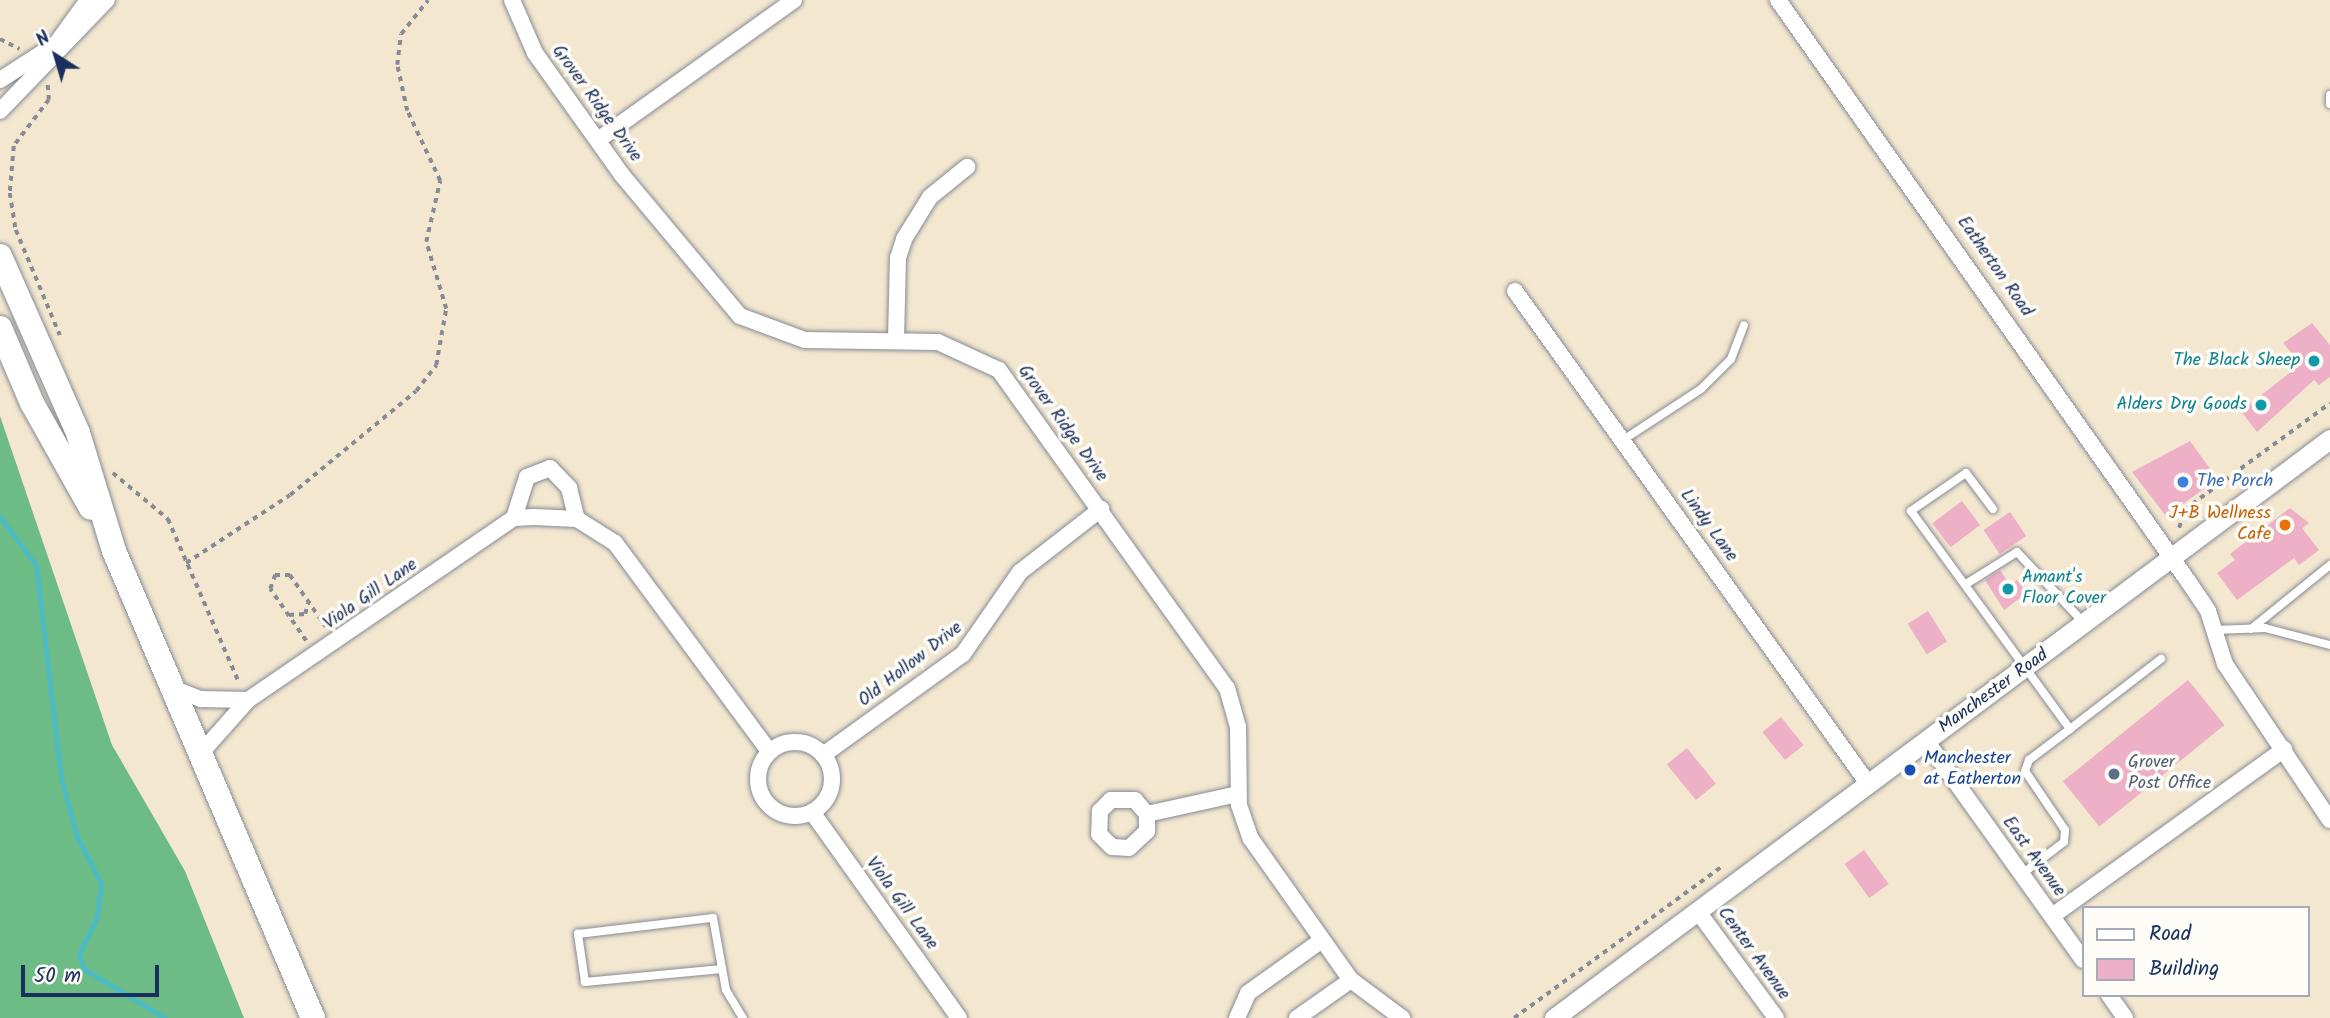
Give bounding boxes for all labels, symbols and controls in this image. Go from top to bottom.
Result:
north arrow [21,21,91,91]
text: N [30,24,57,55]
street label: Grover Ridge Drive [546,41,646,167]
street label: Eatherton Road [1951,213,2037,321]
place label: The Black Sheep [2173,350,2300,372]
marker: The Black Sheep [2306,353,2322,369]
street label: Grover Ridge Drive [1012,361,1112,487]
place label: Alders Dry Goods [2117,394,2247,416]
marker: Alders Dry Goods [2253,397,2269,413]
place label: The Porch [2197,471,2273,493]
marker: The Porch [2175,474,2191,490]
street label: Lindy Lane [1674,486,1742,566]
place label: J+B Wellness Cafe [2169,504,2271,546]
marker: J+B Wellness Cafe [2277,517,2293,533]
street label: Viola Gill Lane [320,555,422,635]
place label: Amant's Floor Cover [2022,568,2106,610]
marker: Amant's Floor Cover [2000,581,2016,597]
street label: Old Hollow Drive [855,618,967,712]
street label: Manchester Road [1935,645,2053,739]
place label: Manchester at Eatherton [1924,749,2021,792]
place label: Grover Post Office [2128,753,2211,796]
marker: Manchester at Eatherton [1902,762,1918,778]
marker: Grover Post Office [2106,766,2122,782]
street label: East Avenue [1997,813,2069,901]
street label: Viola Gill Lane [860,853,942,955]
street label: Center Avenue [1712,903,1794,1005]
legend [2082,906,2309,997]
text: Road [2149,918,2191,951]
scale bar [24,951,163,995]
text: Building [2149,953,2219,986]
text: 50 m [34,960,81,993]

